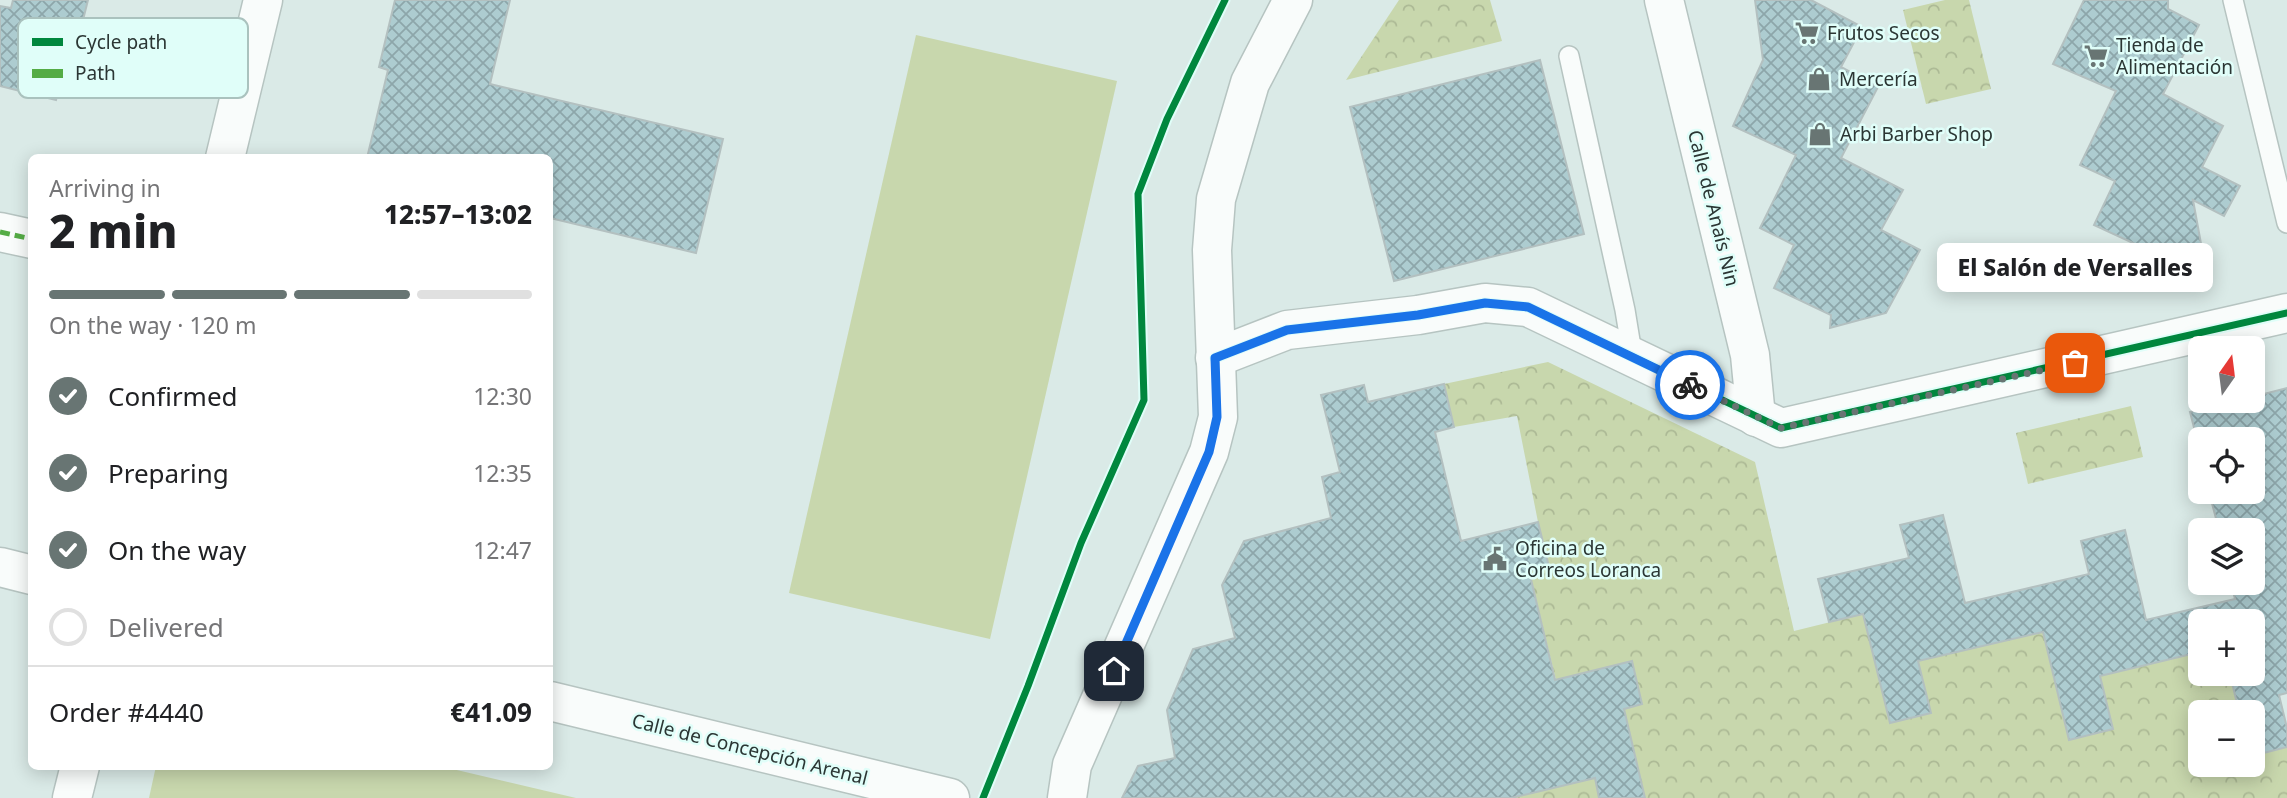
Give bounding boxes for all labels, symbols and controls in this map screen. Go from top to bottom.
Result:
legend [18,18,248,98]
supermarket icon: Frutos Secos [1793,19,1821,47]
place label: Frutos Secos [1827,20,1940,46]
text: Cycle path [75,29,167,55]
place label: Tienda de Alimentación [2116,32,2233,80]
supermarket icon: Tienda de Alimentación [2082,42,2110,70]
text: Path [75,60,116,86]
shop icon: Mercería [1805,65,1833,93]
place label: Mercería [1839,66,1918,92]
shop icon: Arbi Barber Shop [1806,120,1834,148]
place label: Arbi Barber Shop [1840,121,1993,147]
street label: Calle de Anaís Nin [1682,127,1746,289]
text: Arriving in [49,172,161,204]
text: 12:57–13:02 [384,196,532,232]
text: 2 min [49,199,178,261]
callout: El Salón de Versalles [1937,244,2213,293]
text: El Salón de Versalles [1957,251,2193,283]
text: On the way · 120 m [49,309,256,341]
pin [2045,333,2105,393]
north arrow [2188,336,2264,413]
map controls [2188,336,2265,777]
icon: bag [2056,344,2094,382]
courier [1655,350,1725,420]
icon: bike [1671,366,1709,404]
icon: check [49,377,87,415]
text: Confirmed [108,378,238,414]
text: 12:30 [473,380,532,412]
button: locate [2188,427,2265,504]
icon: check [49,454,87,492]
text: Preparing [108,455,229,491]
text: 12:35 [473,457,532,489]
button: layers [2188,518,2265,595]
icon: check [49,531,87,569]
text: On the way [108,532,246,568]
text: 12:47 [473,534,532,566]
place label: Oficina de Correos Loranca [1515,535,1661,583]
public building icon: Oficina de Correos Loranca [1481,545,1509,573]
text: Delivered [108,609,224,645]
button: + [2188,609,2265,686]
pin [1084,641,1144,701]
icon: home [1095,652,1133,690]
text: Order #4440 [49,694,204,730]
text: €41.09 [450,694,532,730]
button: − [2188,700,2265,777]
street label: Calle de Concepción Arenal [629,707,871,791]

